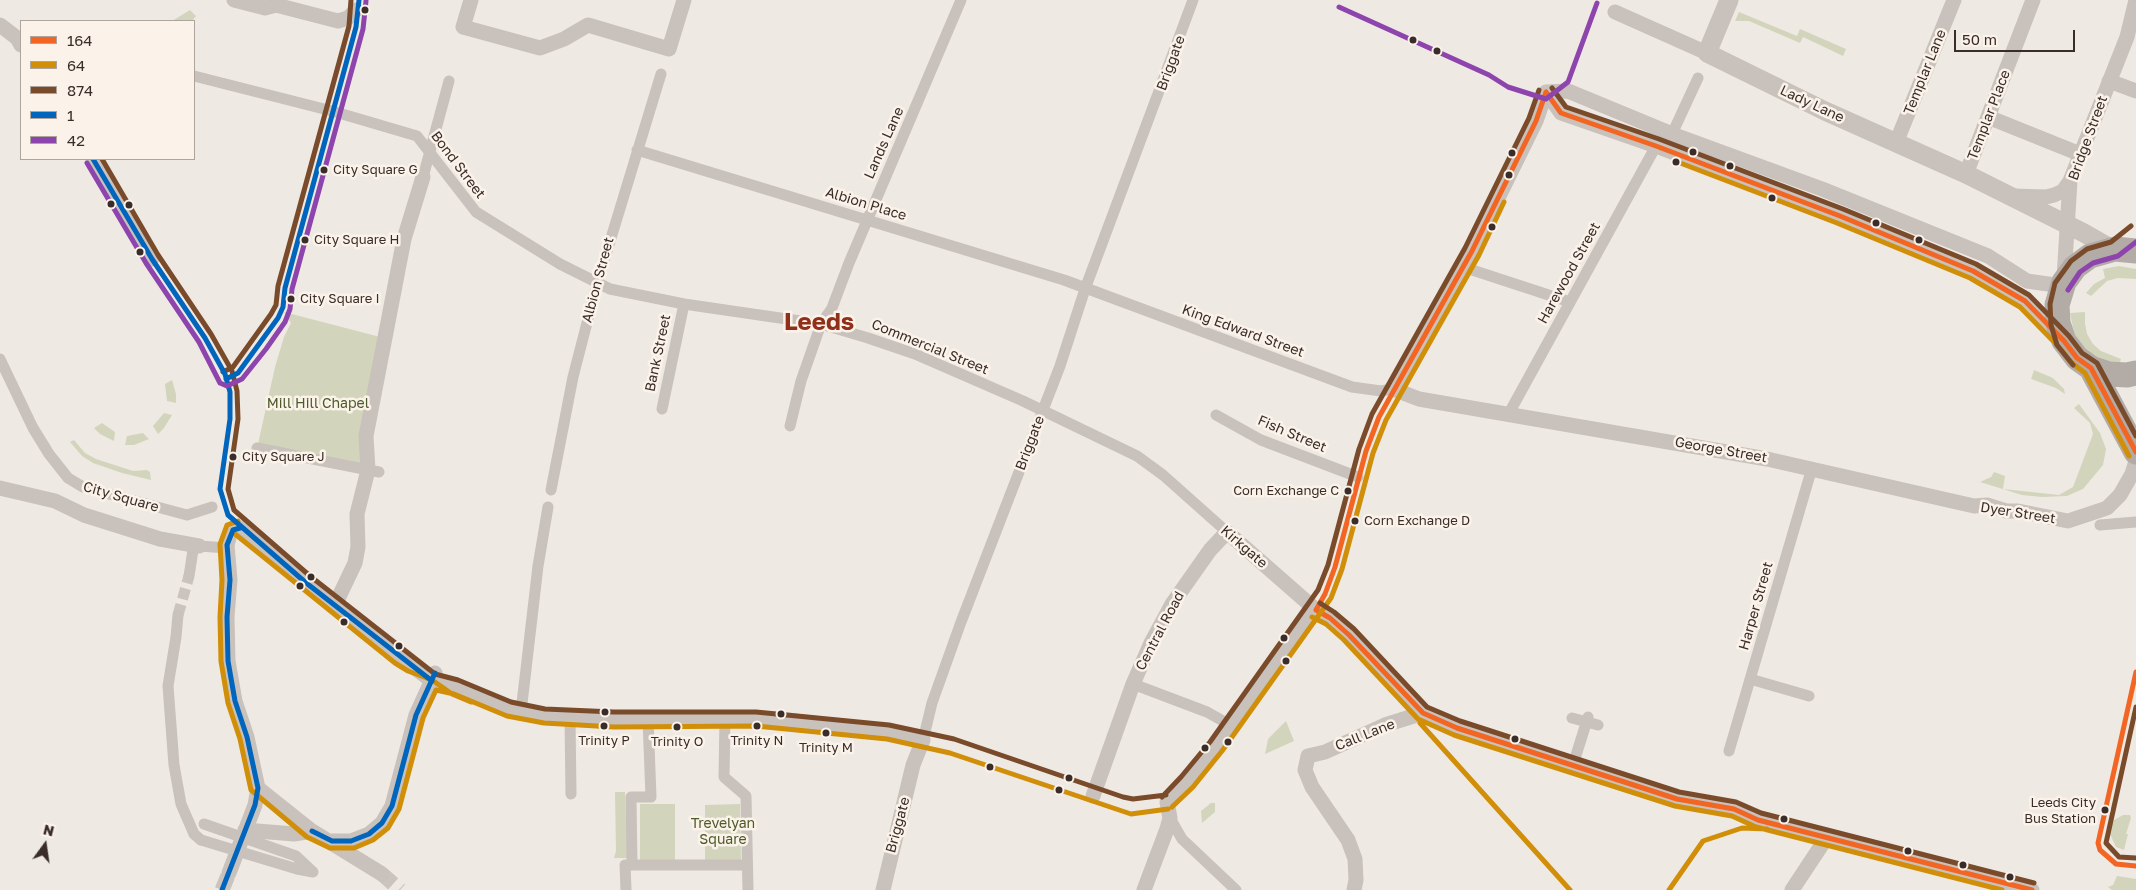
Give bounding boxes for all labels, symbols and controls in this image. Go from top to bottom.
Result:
unlabelled marker [360,5,370,15]
legend [20,20,195,160]
scale bar [1956,20,2077,52]
street label: Templar Lane [1900,27,1950,117]
text: 50 m [1962,30,1997,48]
text: 164 [67,31,93,49]
street label: Briggate [1153,33,1189,93]
unlabelled marker [1408,35,1418,45]
unlabelled marker [1432,46,1442,56]
text: 64 [67,56,85,74]
street label: Templar Place [1964,68,2014,162]
text: 874 [67,81,93,99]
street label: Lady Lane [1777,82,1847,126]
street label: Bridge Street [2065,93,2111,183]
street label: Lands Lane [861,104,907,182]
text: 1 [67,106,74,124]
street label: Bond Street [427,128,489,202]
text: 42 [67,131,85,149]
unlabelled marker [1688,147,1698,157]
unlabelled marker [1507,148,1517,158]
unlabelled marker [1671,157,1681,167]
unlabelled marker [1725,161,1735,171]
place label: City Square G [333,162,418,178]
marker: City Square G [319,165,329,175]
unlabelled marker [1504,170,1514,180]
street label: Albion Place [823,184,909,224]
unlabelled marker [1767,193,1777,203]
unlabelled marker [106,199,116,209]
unlabelled marker [124,200,134,210]
unlabelled marker [1871,218,1881,228]
street label: Harewood Street [1534,219,1604,327]
unlabelled marker [1487,222,1497,232]
place label: City Square H [314,232,399,248]
marker: City Square H [300,235,310,245]
street label: Albion Street [579,235,617,325]
unlabelled marker [1914,235,1924,245]
unlabelled marker [135,247,145,257]
place label: City Square I [300,291,380,307]
marker: City Square I [286,294,296,304]
street label: King Edward Street [1180,301,1306,361]
district label: Leeds [784,308,854,336]
street label: Bank Street [642,313,674,393]
street label: Commercial Street [869,316,991,378]
park label: Mill Hill Chapel [267,396,369,412]
street label: Fish Street [1255,412,1329,456]
street label: Briggate [1012,413,1048,473]
street label: George Street [1674,434,1768,466]
place label: City Square J [242,449,325,465]
marker: City Square J [228,452,238,462]
street label: City Square [81,478,161,516]
place label: Corn Exchange C [1233,483,1339,499]
marker: Corn Exchange C [1343,486,1353,496]
street label: Dyer Street [1979,499,2057,527]
place label: Corn Exchange D [1364,513,1470,529]
marker: Corn Exchange D [1350,516,1360,526]
street label: Kirkgate [1217,522,1271,572]
street label: Harper Street [1735,560,1777,652]
unlabelled marker [306,572,316,582]
unlabelled marker [295,581,305,591]
street label: Central Road [1132,589,1188,673]
unlabelled marker [339,617,349,627]
unlabelled marker [1279,633,1289,643]
unlabelled marker [394,641,404,651]
unlabelled marker [1281,656,1291,666]
unlabelled marker [600,707,610,717]
unlabelled marker [776,709,786,719]
street label: Call Lane [1333,715,1397,755]
marker: Trinity P [599,721,609,731]
marker: Trinity N [752,721,762,731]
marker: Trinity O [672,722,682,732]
marker: Trinity M [821,728,831,738]
place label: Trinity P [578,733,630,749]
place label: Trinity N [731,733,783,749]
place label: Trinity O [651,734,703,750]
unlabelled marker [1510,734,1520,744]
unlabelled marker [1223,737,1233,747]
place label: Trinity M [799,740,853,756]
unlabelled marker [1200,743,1210,753]
unlabelled marker [985,762,995,772]
unlabelled marker [1064,773,1074,783]
unlabelled marker [1054,785,1064,795]
street label: Briggate [882,795,914,855]
place label: Leeds City Bus Station [2024,795,2096,826]
marker: Leeds City Bus Station [2100,805,2110,815]
unlabelled marker [1779,814,1789,824]
park label: Trevelyan Square [691,816,755,849]
north arrow [20,820,70,870]
text: N [42,820,56,839]
unlabelled marker [1903,846,1913,856]
unlabelled marker [1958,860,1968,870]
unlabelled marker [2005,872,2015,882]

